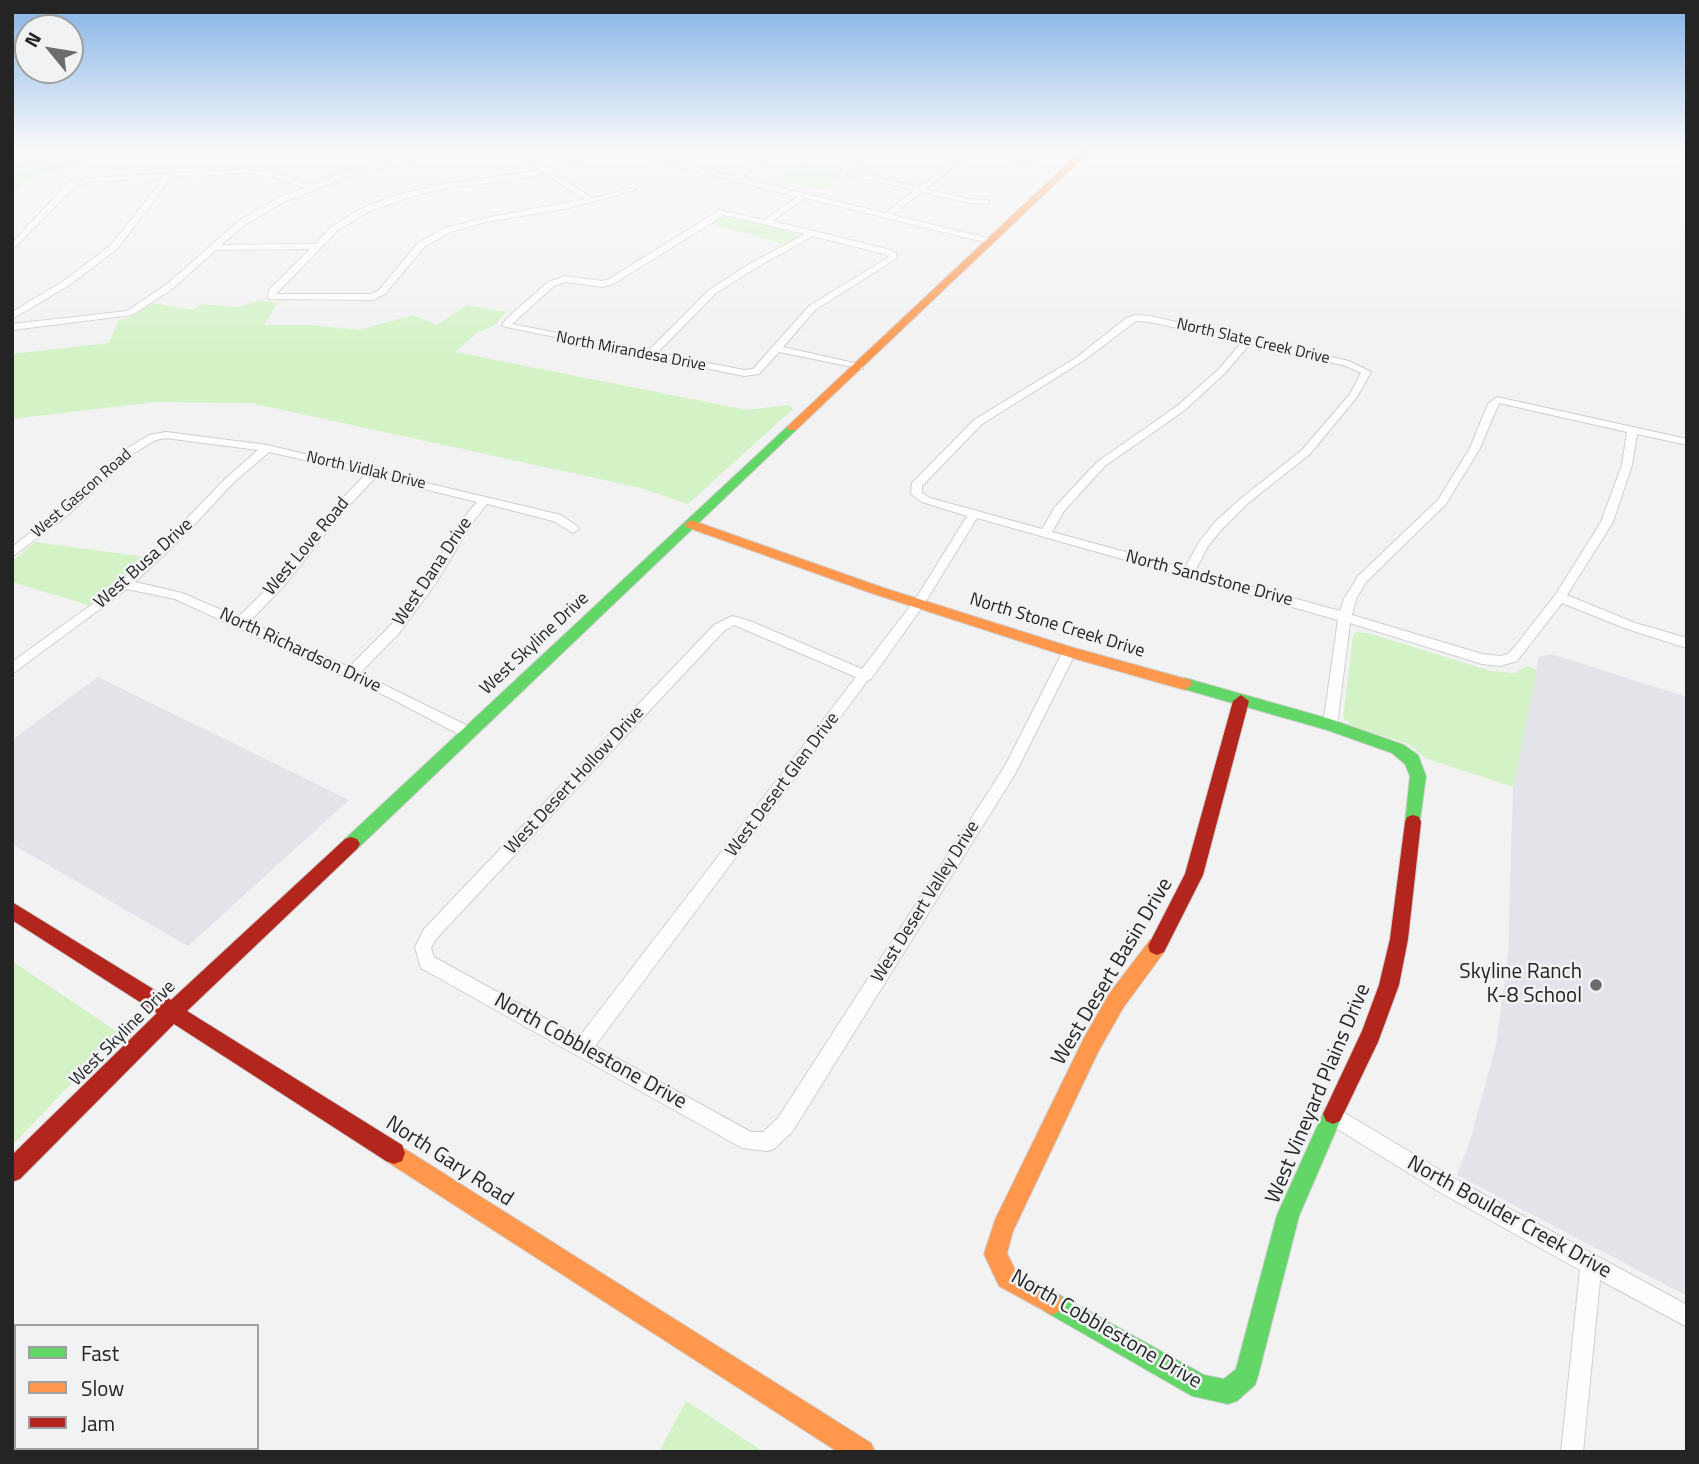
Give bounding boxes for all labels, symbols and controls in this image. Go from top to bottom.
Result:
north arrow [14,14,84,84]
text: N [16,26,48,52]
street label: North Slate Creek Drive [1175,315,1331,369]
street label: North Mirandesa Drive [555,328,707,376]
street label: West Gascon Road [28,445,136,543]
street label: North Vidlak Drive [305,448,427,494]
street label: West Love Road [260,493,354,601]
street label: West Busa Drive [90,514,198,614]
street label: West Dana Drive [389,514,477,630]
street label: North Sandstone Drive [1123,546,1295,612]
street label: West Skyline Drive [476,588,594,700]
street label: North Stone Creek Drive [967,589,1147,663]
street label: North Richardson Drive [216,604,384,698]
street label: West Desert Hollow Drive [501,703,649,859]
street label: West Desert Glen Drive [722,708,844,862]
street label: West Desert Valley Drive [867,817,985,987]
street label: West Desert Basin Drive [1047,874,1179,1070]
place label: Skyline Ranch K-8 School [1459,960,1582,1010]
street label: West Skyline Drive [66,977,180,1091]
marker: Skyline Ranch K-8 School [1588,977,1604,993]
street label: West Vineyard Plains Drive [1261,980,1377,1208]
street label: North Cobblestone Drive [489,989,691,1115]
street label: North Gary Road [381,1111,517,1213]
street label: North Boulder Creek Drive [1403,1151,1615,1285]
street label: North Cobblestone Drive [1006,1265,1206,1395]
legend [14,1324,259,1450]
text: Fast [81,1337,119,1369]
text: Slow [81,1372,124,1404]
text: Jam [81,1407,115,1439]

